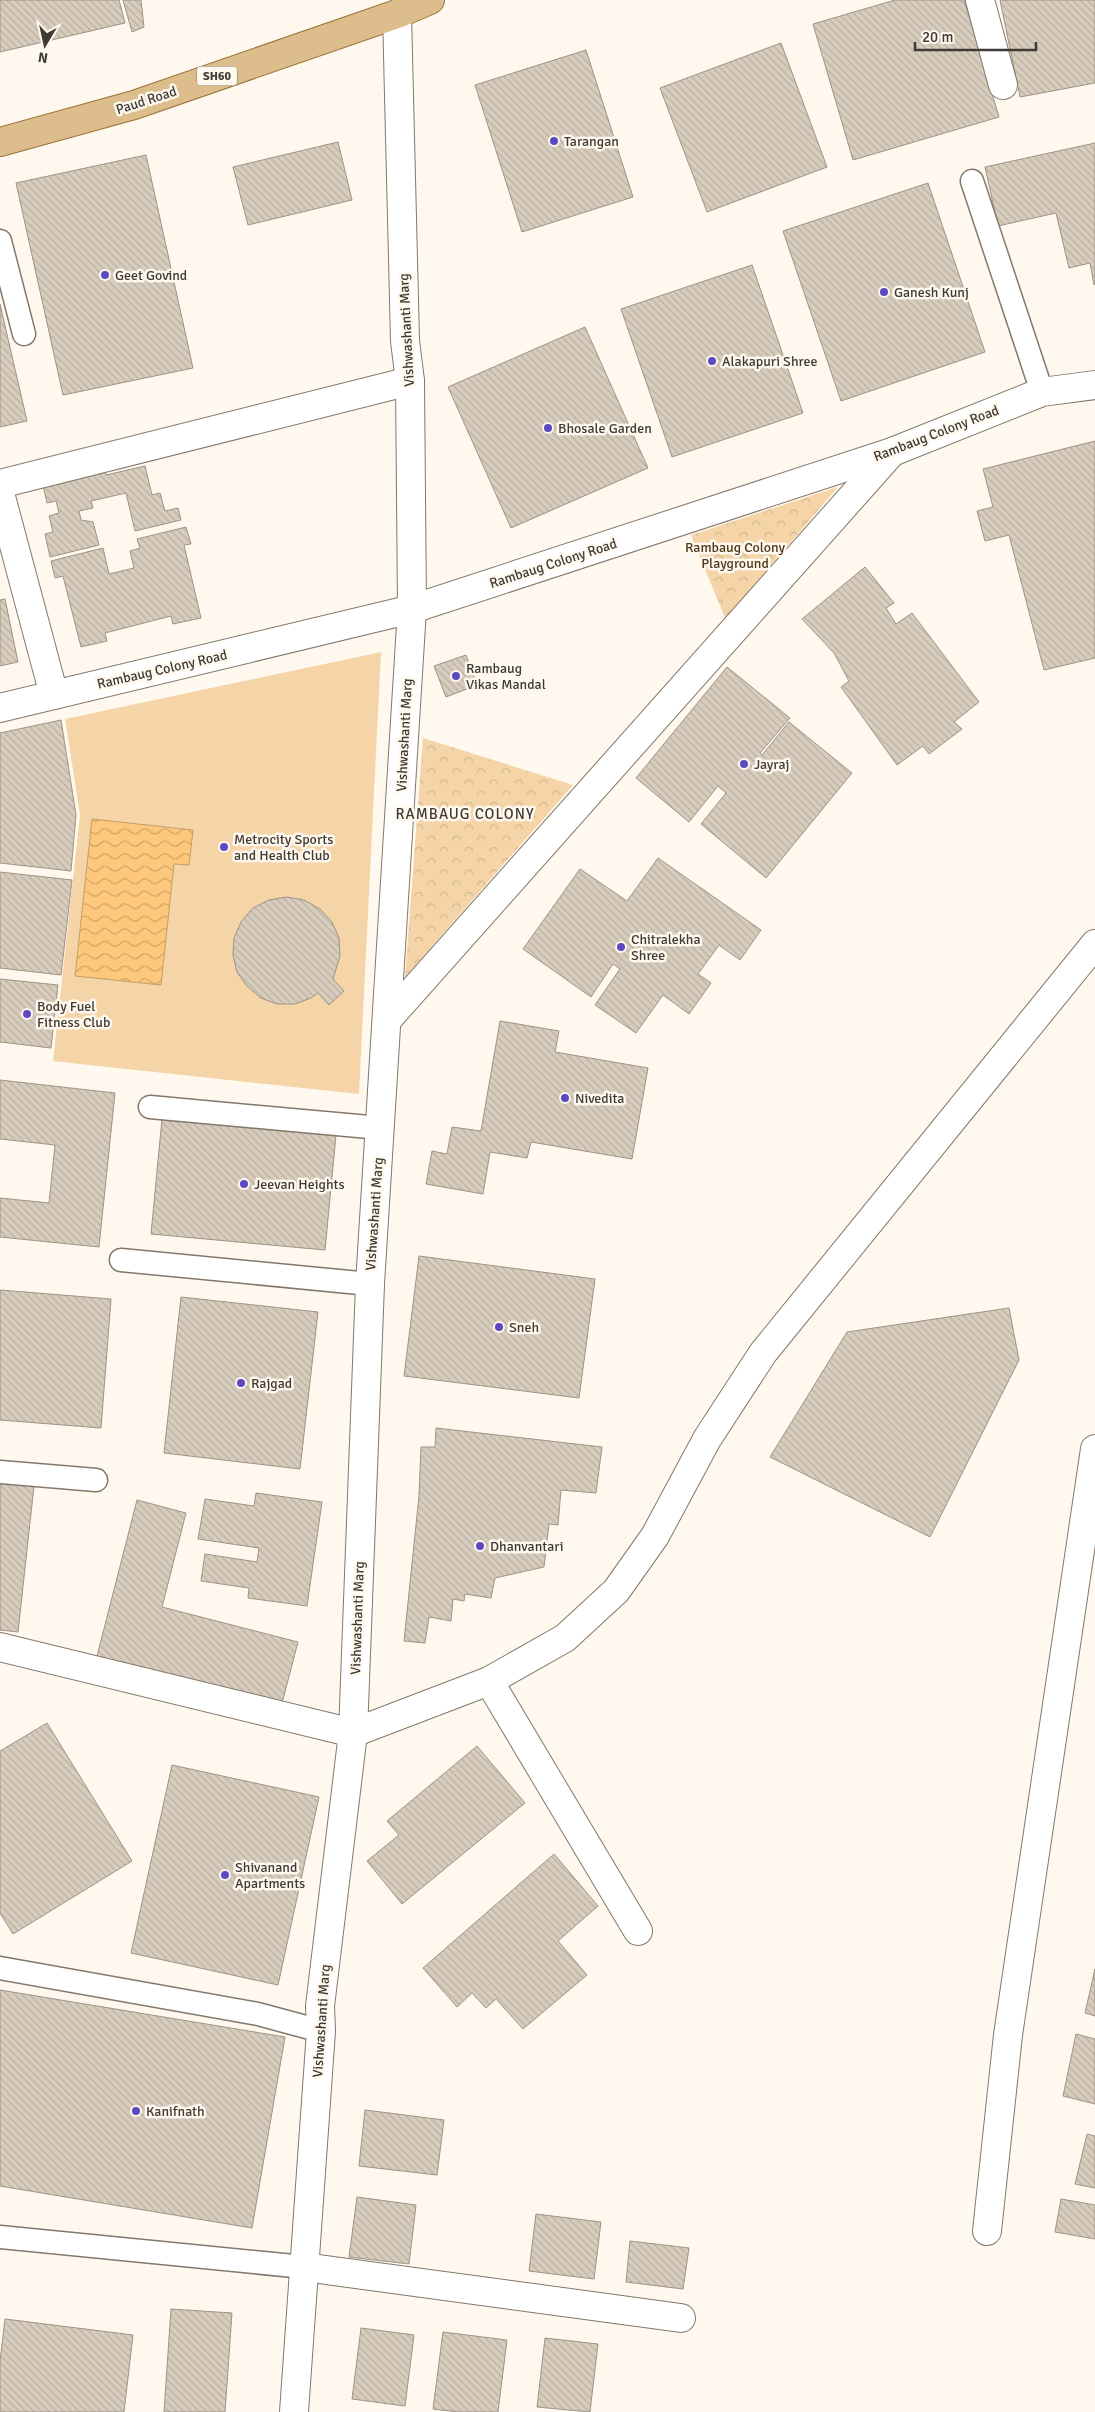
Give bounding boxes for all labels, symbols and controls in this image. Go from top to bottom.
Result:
north arrow [20,20,70,70]
scale bar [915,20,1036,52]
text: 20 m [922,28,953,46]
text: N [37,48,49,67]
road number: SH60 [197,66,237,85]
street label: Paud Road [114,83,179,118]
place label: Tarangan [564,133,619,150]
marker: Tarangan [548,135,560,147]
place label: Geet Govind [115,267,187,284]
marker: Geet Govind [99,269,111,281]
street label: Vishwashanti Marg [395,273,418,387]
place label: Ganesh Kunj [894,284,969,301]
marker: Ganesh Kunj [878,286,890,298]
place label: Alakapuri Shree [722,353,817,370]
marker: Alakapuri Shree [706,355,718,367]
street label: Rambaug Colony Road [871,402,1001,465]
place label: Bhosale Garden [558,420,652,437]
marker: Bhosale Garden [542,422,554,434]
street label: Rambaug Colony Road [487,535,619,592]
park label: Rambaug Colony Playground [685,539,785,572]
street label: Rambaug Colony Road [95,646,229,693]
place label: Rambaug Vikas Mandal [466,660,546,693]
marker: Rambaug Vikas Mandal [450,670,462,682]
street label: Vishwashanti Marg [393,678,416,792]
place label: Jayraj [754,756,789,773]
marker: Jayraj [738,758,750,770]
district label: RAMBAUG COLONY [396,805,534,823]
place label: Metrocity Sports and Health Club [234,831,333,864]
marker: Metrocity Sports and Health Club [218,841,230,853]
place label: Chitralekha Shree [631,931,701,964]
marker: Chitralekha Shree [615,941,627,953]
place label: Body Fuel Fitness Club [37,998,110,1031]
marker: Body Fuel Fitness Club [21,1008,33,1020]
place label: Nivedita [575,1090,624,1107]
marker: Nivedita [559,1092,571,1104]
street label: Vishwashanti Marg [362,1157,387,1271]
place label: Jeevan Heights [254,1176,345,1193]
marker: Jeevan Heights [238,1178,250,1190]
place label: Sneh [509,1319,539,1336]
marker: Sneh [493,1321,505,1333]
place label: Rajgad [251,1375,292,1392]
marker: Rajgad [235,1377,247,1389]
place label: Dhanvantari [490,1538,564,1555]
marker: Dhanvantari [474,1540,486,1552]
street label: Vishwashanti Marg [347,1561,368,1675]
place label: Shivanand Apartments [235,1859,305,1892]
marker: Shivanand Apartments [219,1869,231,1881]
street label: Vishwashanti Marg [309,1964,334,2078]
place label: Kanifnath [146,2103,205,2120]
marker: Kanifnath [130,2105,142,2117]

